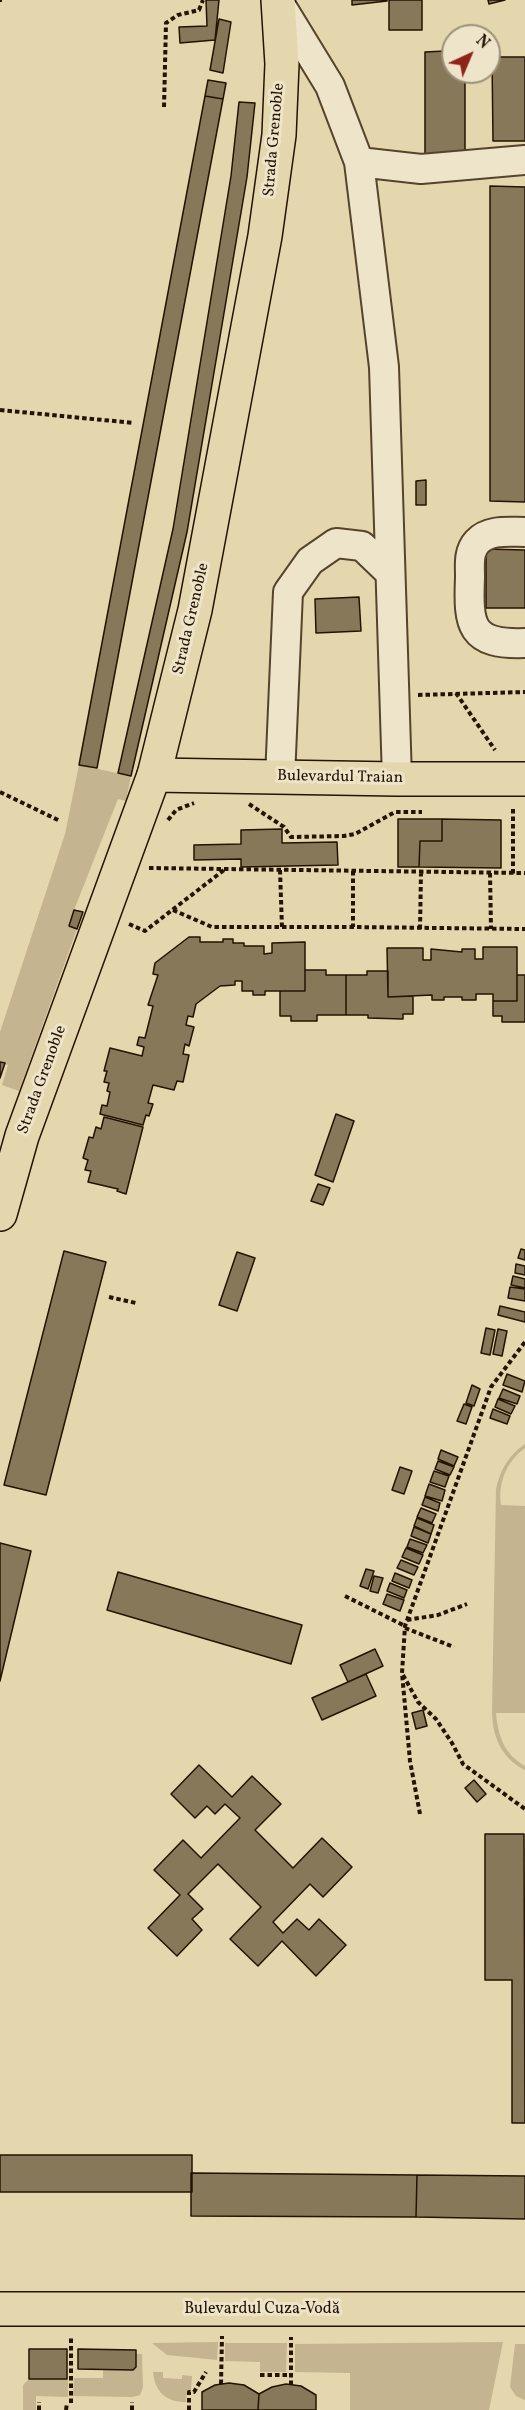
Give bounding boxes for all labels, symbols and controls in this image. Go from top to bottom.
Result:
north arrow [441,24,501,84]
text: N [470,31,494,54]
street label: Strada Grenoble [260,82,290,198]
street label: Strada Grenoble [170,561,214,677]
street label: Bulevardul Traian [277,767,403,789]
street label: Strada Grenoble [14,1023,72,1137]
street label: Bulevardul Cuza-Vodă [184,2300,340,2320]

